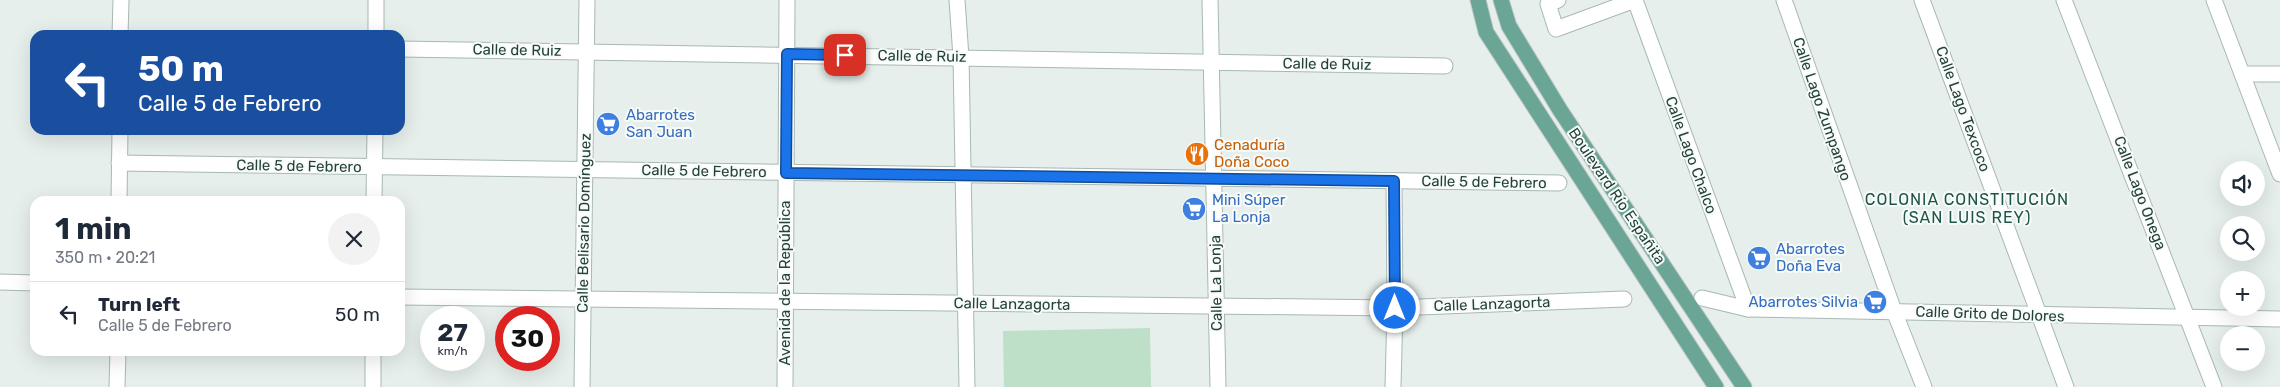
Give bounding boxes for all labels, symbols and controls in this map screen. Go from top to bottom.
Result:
pin [824,34,866,76]
street label: Calle Lago Zumpango [1789,35,1855,183]
street label: Calle de Ruiz [472,40,562,60]
icon: arrive [831,41,859,69]
street label: Calle Lago Texcoco [1932,44,1994,174]
street label: Calle de Ruiz [877,46,967,66]
text: 50 m [138,48,224,90]
icon: left [55,50,120,115]
street label: Calle de Ruiz [1282,54,1372,74]
text: Calle 5 de Febrero [138,90,322,117]
street label: Calle Lago Chalco [1661,94,1721,216]
place label: Abarrotes San Juan [626,106,695,141]
supermarket icon: Abarrotes San Juan [595,111,621,137]
street label: Boulevard Río Españita [1565,124,1669,268]
street label: Calle Belisario Domínguez [573,133,595,313]
street label: Calle Lago Onega [2110,134,2170,252]
place label: Cenaduría Doña Coco [1214,136,1289,171]
restaurant icon: Cenaduría Doña Coco [1184,141,1210,167]
street label: Calle 5 de Febrero [236,156,362,176]
street label: Calle 5 de Febrero [641,161,767,181]
map controls [2220,161,2265,371]
button: sound [2220,161,2265,206]
street label: Calle 5 de Febrero [1421,172,1547,192]
district label: COLONIA CONSTITUCIÓN (SAN LUIS REY) [1865,189,2069,227]
place label: Mini Súper La Lonja [1212,191,1286,226]
supermarket icon: Mini Súper La Lonja [1181,196,1207,222]
street label: Avenida de la República [776,200,794,366]
text: 1 min [55,211,132,247]
button: close [328,213,380,265]
button: search [2220,216,2265,261]
street label: Calle La Lonja [1206,235,1226,331]
place label: Abarrotes Doña Eva [1776,240,1845,275]
supermarket icon: Abarrotes Doña Eva [1746,245,1772,271]
text: 350 m · 20:21 [55,248,155,267]
button: + [2220,271,2265,316]
position arrow [1368,281,1420,333]
supermarket icon: Abarrotes Silvia [1862,289,1888,315]
text: Turn left [98,293,180,316]
street label: Calle Lanzagorta [1433,293,1551,315]
place label: Abarrotes Silvia [1749,293,1858,311]
street label: Calle Lanzagorta [953,294,1071,314]
icon: left [55,300,83,328]
street label: Calle Grito de Dolores [1915,302,2065,326]
text: 50 m [335,303,380,326]
speed limit sign: 30 [495,306,560,371]
text: Calle 5 de Febrero [98,316,232,335]
text: 27 [437,318,468,347]
button: − [2220,326,2265,371]
text: km/h [438,344,467,358]

